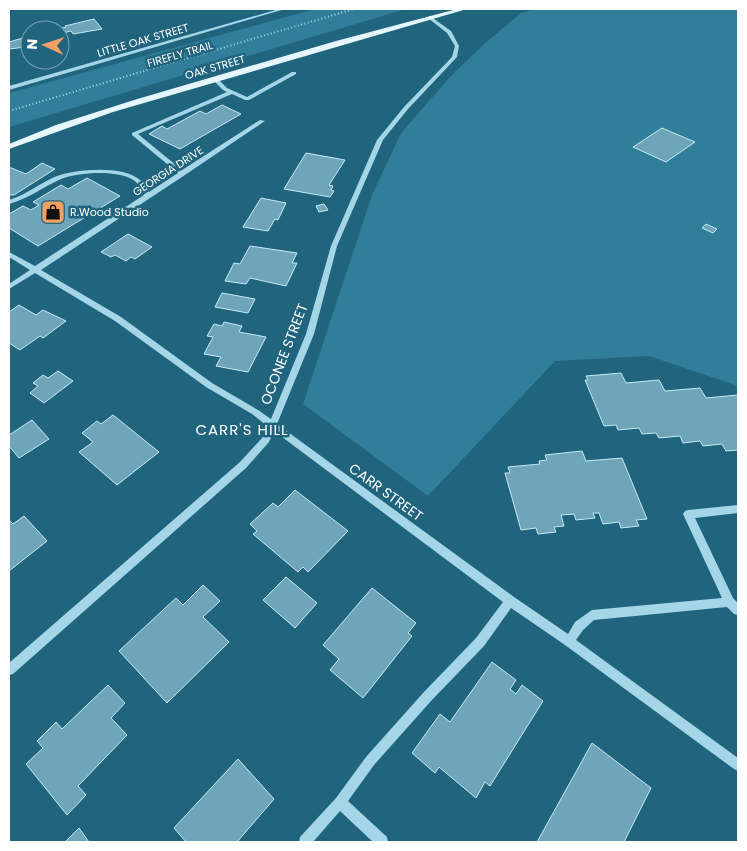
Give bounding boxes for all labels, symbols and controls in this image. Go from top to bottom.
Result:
street label: LITTLE OAK STREET [95,19,191,61]
north arrow [20,20,70,70]
street label: FIREFLY TRAIL [145,37,215,71]
text: N [22,39,42,50]
street label: OAK STREET [183,51,247,83]
street label: GEORGIA DRIVE [130,142,206,200]
shop icon: R.Wood Studio [40,199,66,225]
place label: R.Wood Studio [70,204,149,220]
street label: OCONEE STREET [255,300,313,408]
district label: CARR'S HILL [195,419,289,440]
street label: CARR STREET [345,458,428,526]

